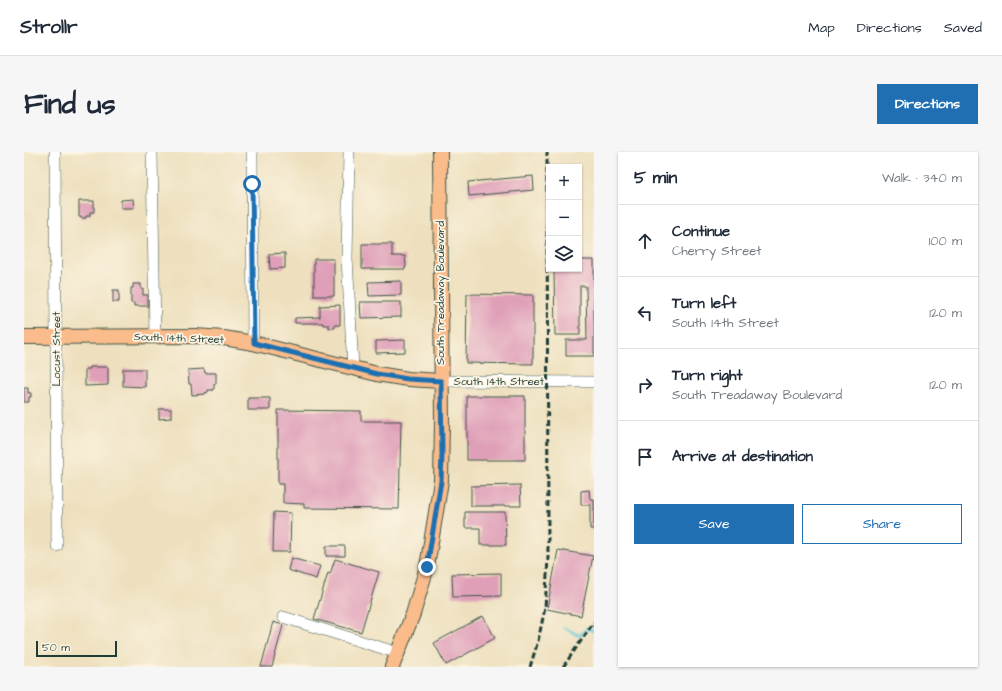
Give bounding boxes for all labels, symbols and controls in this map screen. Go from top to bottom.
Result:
text: Strollr [20,14,78,41]
text: Map [808,18,835,38]
text: Directions [857,18,922,38]
text: Saved [944,18,982,38]
button: Directions [877,84,978,124]
text: Find us [24,85,115,124]
map controls [546,164,582,272]
button: + [546,164,582,200]
text: 5 min [634,166,677,190]
text: Walk · 340 m [882,169,962,187]
route start [243,175,261,193]
button: − [546,200,582,236]
street label: South Treadaway Boulevard [433,221,449,365]
text: Continue [672,221,730,242]
icon: ahead [634,230,656,252]
text: 100 m [929,232,962,250]
button: layers [546,236,582,272]
text: Cherry Street [672,242,761,260]
text: Turn left [672,293,736,314]
icon: left [634,302,656,324]
text: 120 m [929,304,962,322]
street label: Locust Street [49,311,64,386]
text: South 14th Street [672,314,779,332]
street label: South 14th Street [134,329,225,347]
text: Turn right [672,365,743,386]
street label: South 14th Street [454,374,545,389]
icon: right [634,374,656,396]
text: 120 m [929,376,962,394]
text: South Treadaway Boulevard [672,386,842,404]
icon: arrive [634,446,656,468]
text: Arrive at destination [672,446,813,467]
button: Save [634,504,794,544]
button: Share [802,504,962,544]
route end [418,558,436,576]
scale bar [36,639,117,658]
text: 50 m [42,640,70,655]

